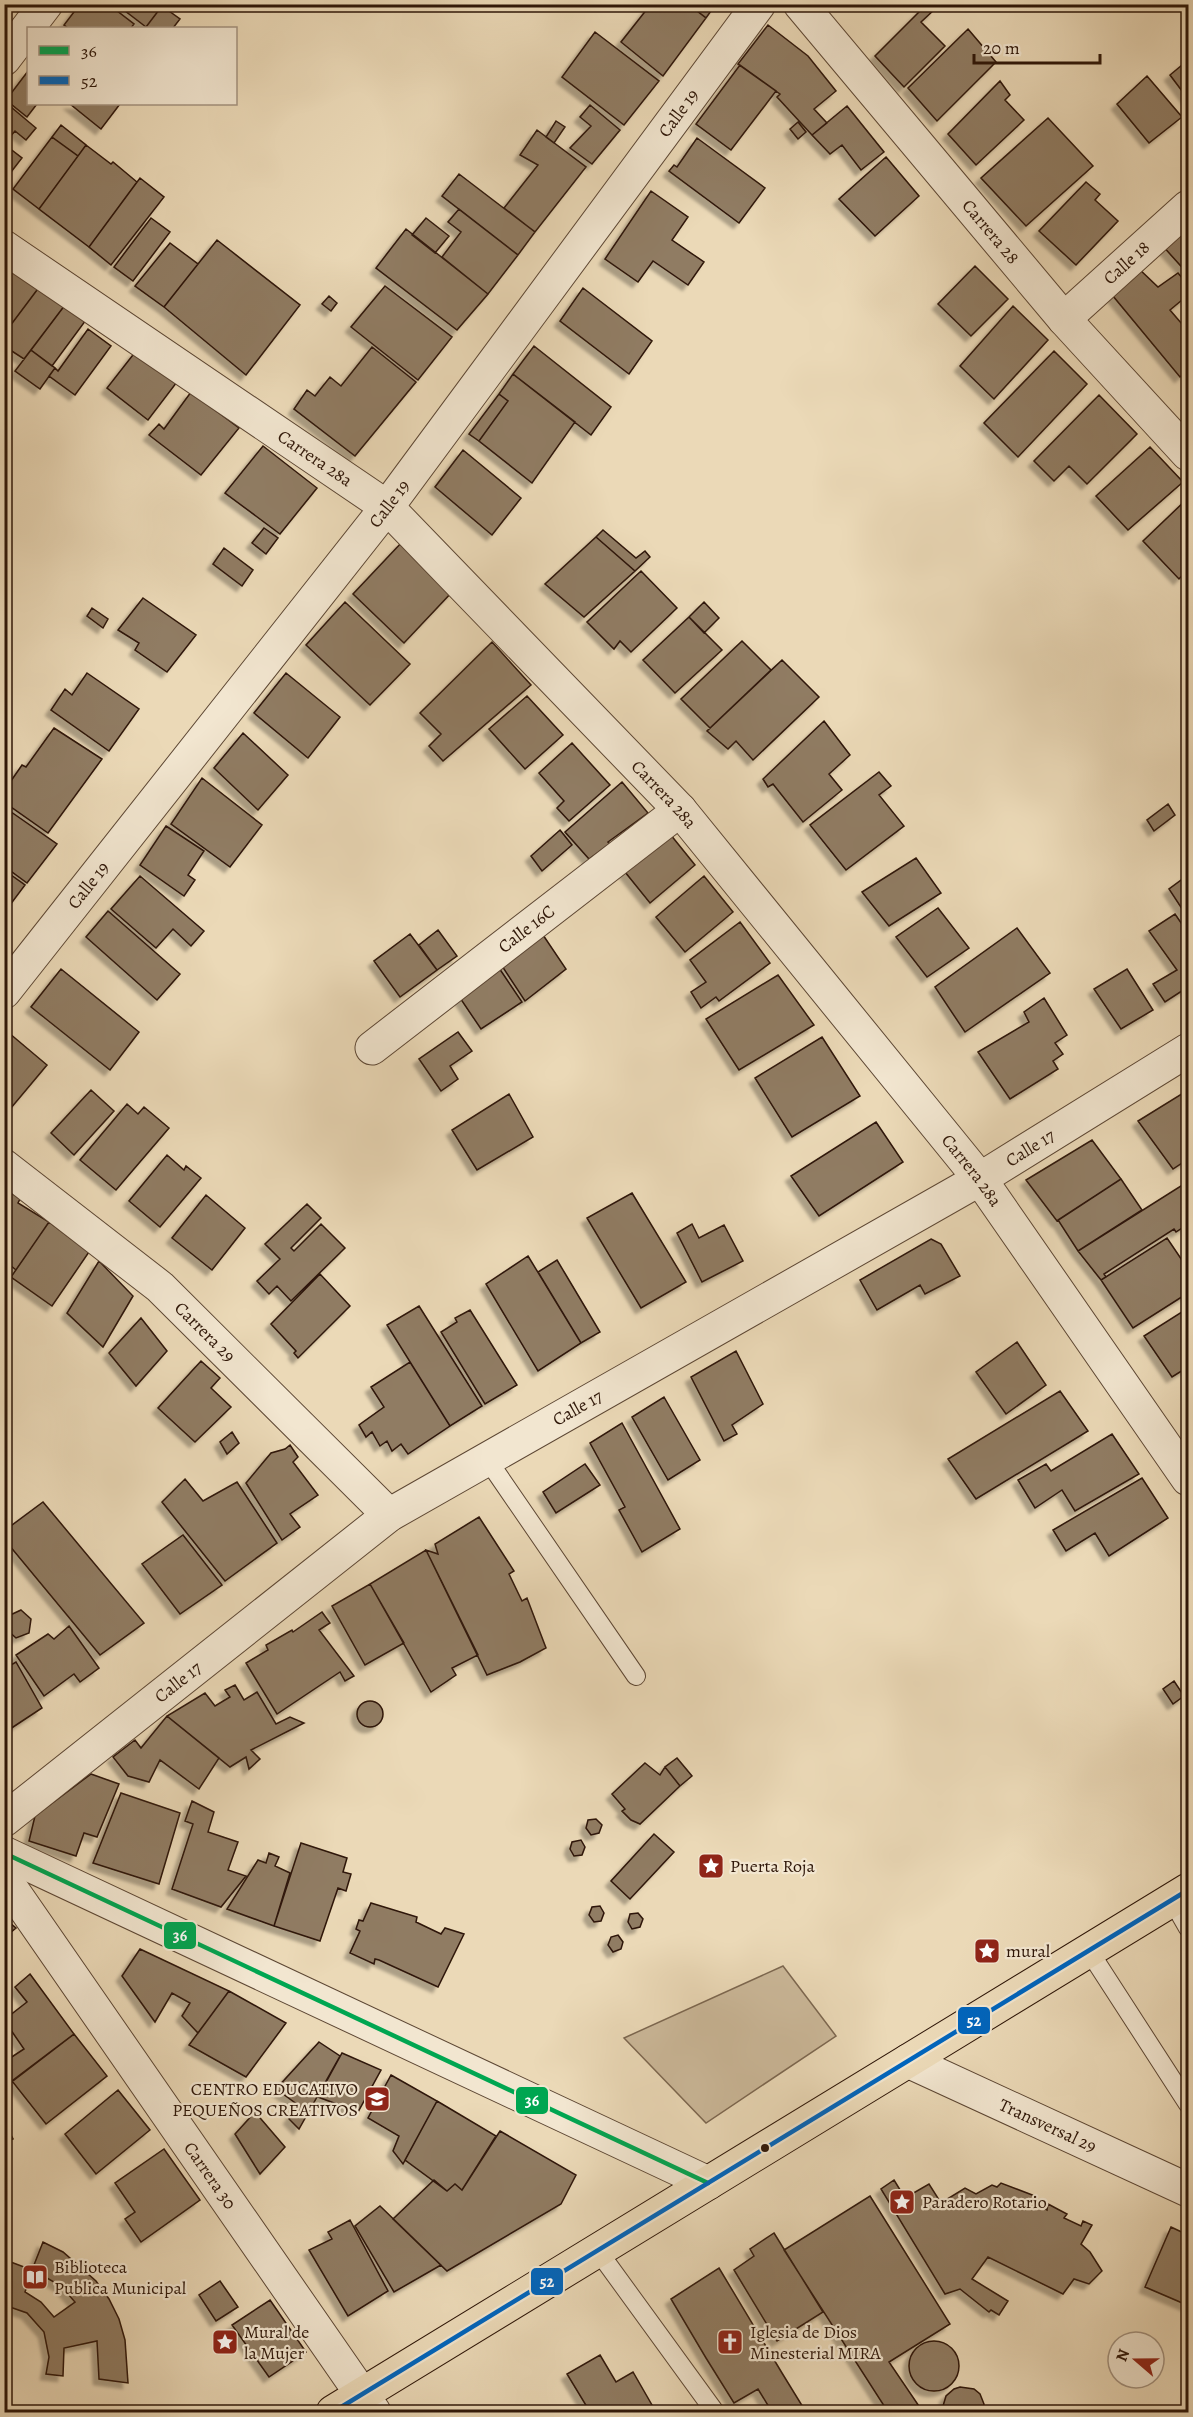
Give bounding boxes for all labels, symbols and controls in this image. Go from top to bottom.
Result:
legend [27,27,237,105]
scale bar [974,27,1100,65]
text: 20 m [983,36,1020,60]
text: 36 [81,39,97,63]
text: 52 [81,69,98,93]
street label: Calle 19 [653,84,704,142]
street label: Carrera 28 [957,194,1025,269]
street label: Calle 18 [1098,235,1155,290]
street label: Carrera 28a [273,424,358,493]
street label: Calle 19 [363,475,415,533]
street label: Carrera 28a [626,755,703,834]
street label: Calle 19 [62,856,115,914]
street label: Calle 16C [493,899,560,958]
street label: Calle 17 [1001,1123,1060,1172]
street label: Carrera 28a [936,1129,1008,1212]
street label: Carrera 29 [169,1296,241,1367]
street label: Calle 17 [548,1384,607,1432]
street label: Calle 17 [149,1656,207,1708]
place icon: Puerta Roja [696,1851,726,1881]
place label: Puerta Roja [730,1854,815,1878]
line badge: 36 [163,1921,197,1950]
text: 36 [173,1925,188,1947]
place icon: mural [972,1936,1002,1966]
place label: mural [1006,1939,1051,1963]
line badge: 52 [957,2006,991,2035]
text: 52 [967,2010,982,2032]
place label: CENTRO EDUCATIVO PEQUEÑOS CREATIVOS [172,2077,358,2122]
school or university icon: CENTRO EDUCATIVO PEQUEÑOS CREATIVOS [362,2084,392,2114]
line badge: 36 [515,2086,549,2115]
text: 36 [525,2090,540,2112]
street label: Transversal 29 [995,2093,1100,2158]
street label: Carrera 30 [178,2137,242,2214]
unlabelled marker [759,2142,771,2154]
place icon: Paradero Rotario [887,2187,917,2217]
place label: Paradero Rotario [922,2190,1047,2214]
place label: Biblioteca Publica Municipal [54,2255,187,2300]
library icon: Biblioteca Publica Municipal [20,2262,50,2292]
line badge: 52 [530,2267,564,2296]
text: 52 [540,2271,555,2293]
place label: Mural de la Mujer [244,2320,309,2365]
place label: Iglesia de Dios Minesterial MIRA [750,2320,881,2365]
place icon: Mural de la Mujer [210,2327,240,2357]
church icon: Iglesia de Dios Minesterial MIRA [715,2327,745,2357]
north arrow [1106,2330,1166,2390]
text: N [1111,2346,1135,2364]

